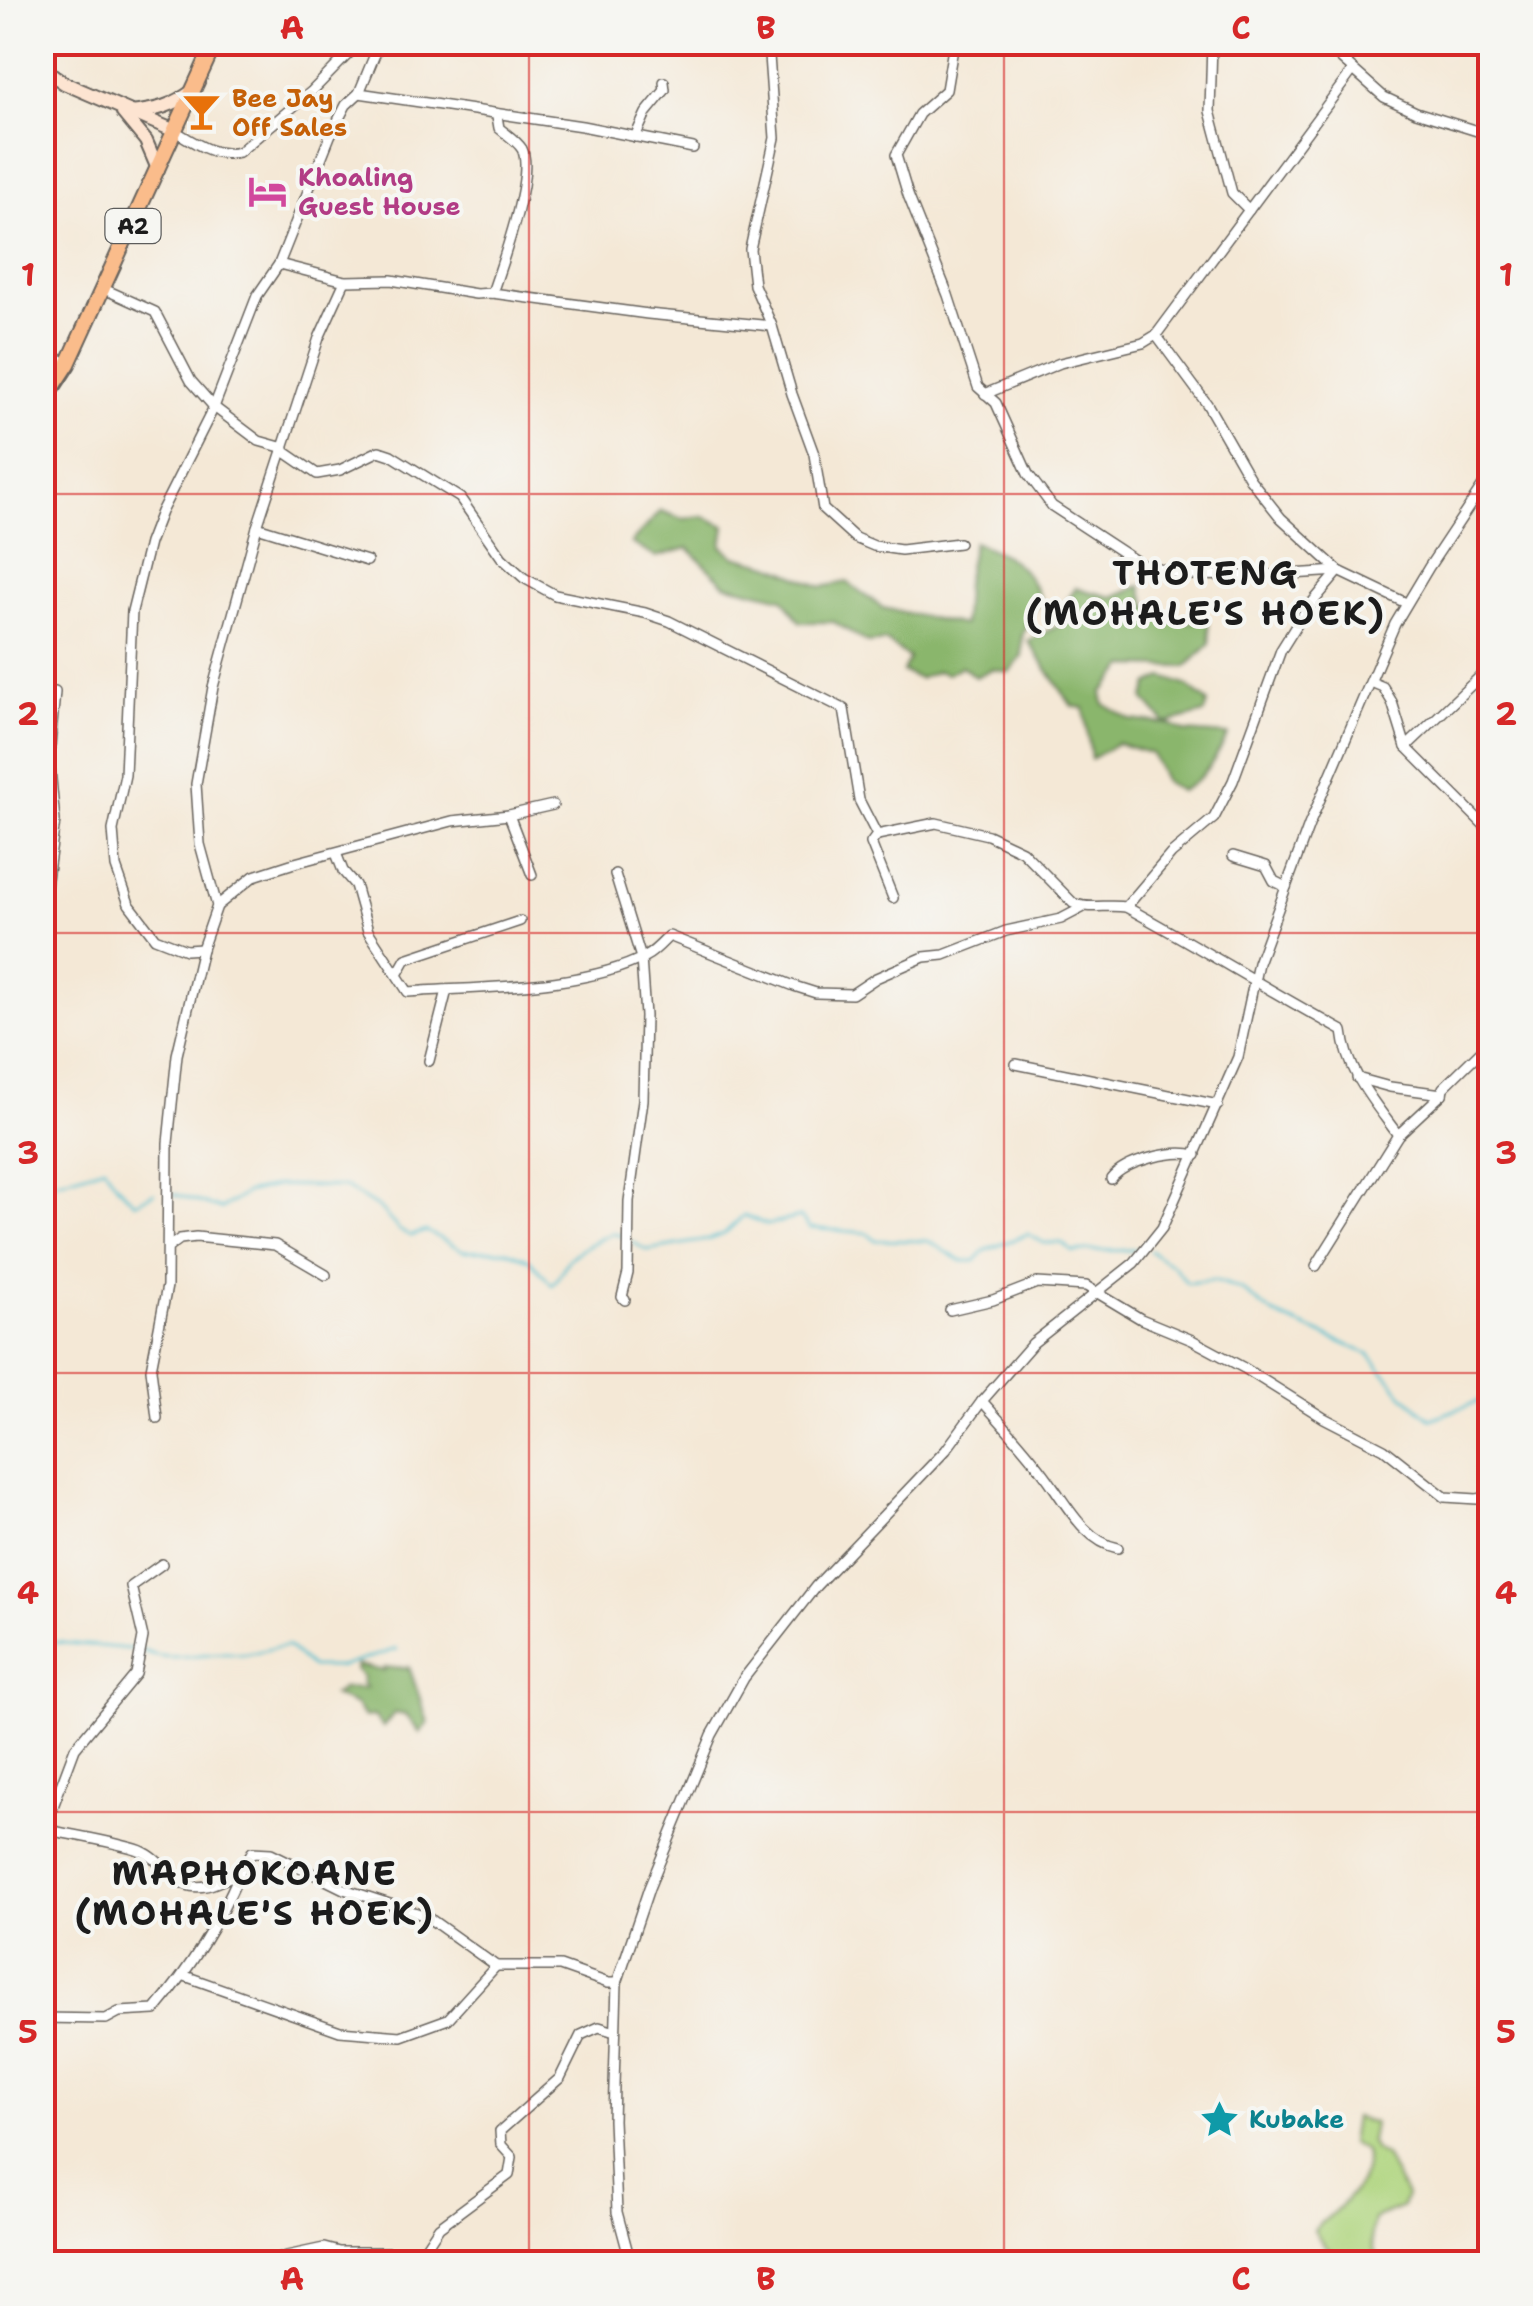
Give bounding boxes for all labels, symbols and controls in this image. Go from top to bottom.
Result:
text: A [280,6,304,49]
text: B [756,6,776,49]
text: C [1231,6,1251,49]
place label: Bee Jay Off Sales [232,81,347,144]
bar icon: Bee Jay Off Sales [181,91,223,133]
place label: Khoaling Guest House [298,160,461,223]
hotel icon: Khoaling Guest House [247,170,289,212]
road number: A2 [106,209,160,243]
text: 1 [21,253,35,296]
text: 1 [1499,253,1513,296]
district label: THOTENG (MOHALE'S HOEK) [1025,549,1387,636]
text: 2 [17,692,39,735]
text: 2 [1495,692,1517,735]
text: 3 [17,1131,39,1174]
text: 3 [1495,1131,1517,1174]
text: 4 [17,1571,39,1614]
text: 4 [1495,1571,1517,1614]
district label: MAPHOKOANE (MOHALE'S HOEK) [74,1849,436,1936]
text: 5 [18,2010,38,2053]
text: 5 [1496,2010,1516,2053]
place icon: Kubake [1198,2098,1240,2140]
place label: Kubake [1249,2102,1344,2136]
text: A [280,2257,304,2300]
text: B [756,2257,776,2300]
text: C [1231,2257,1251,2300]

